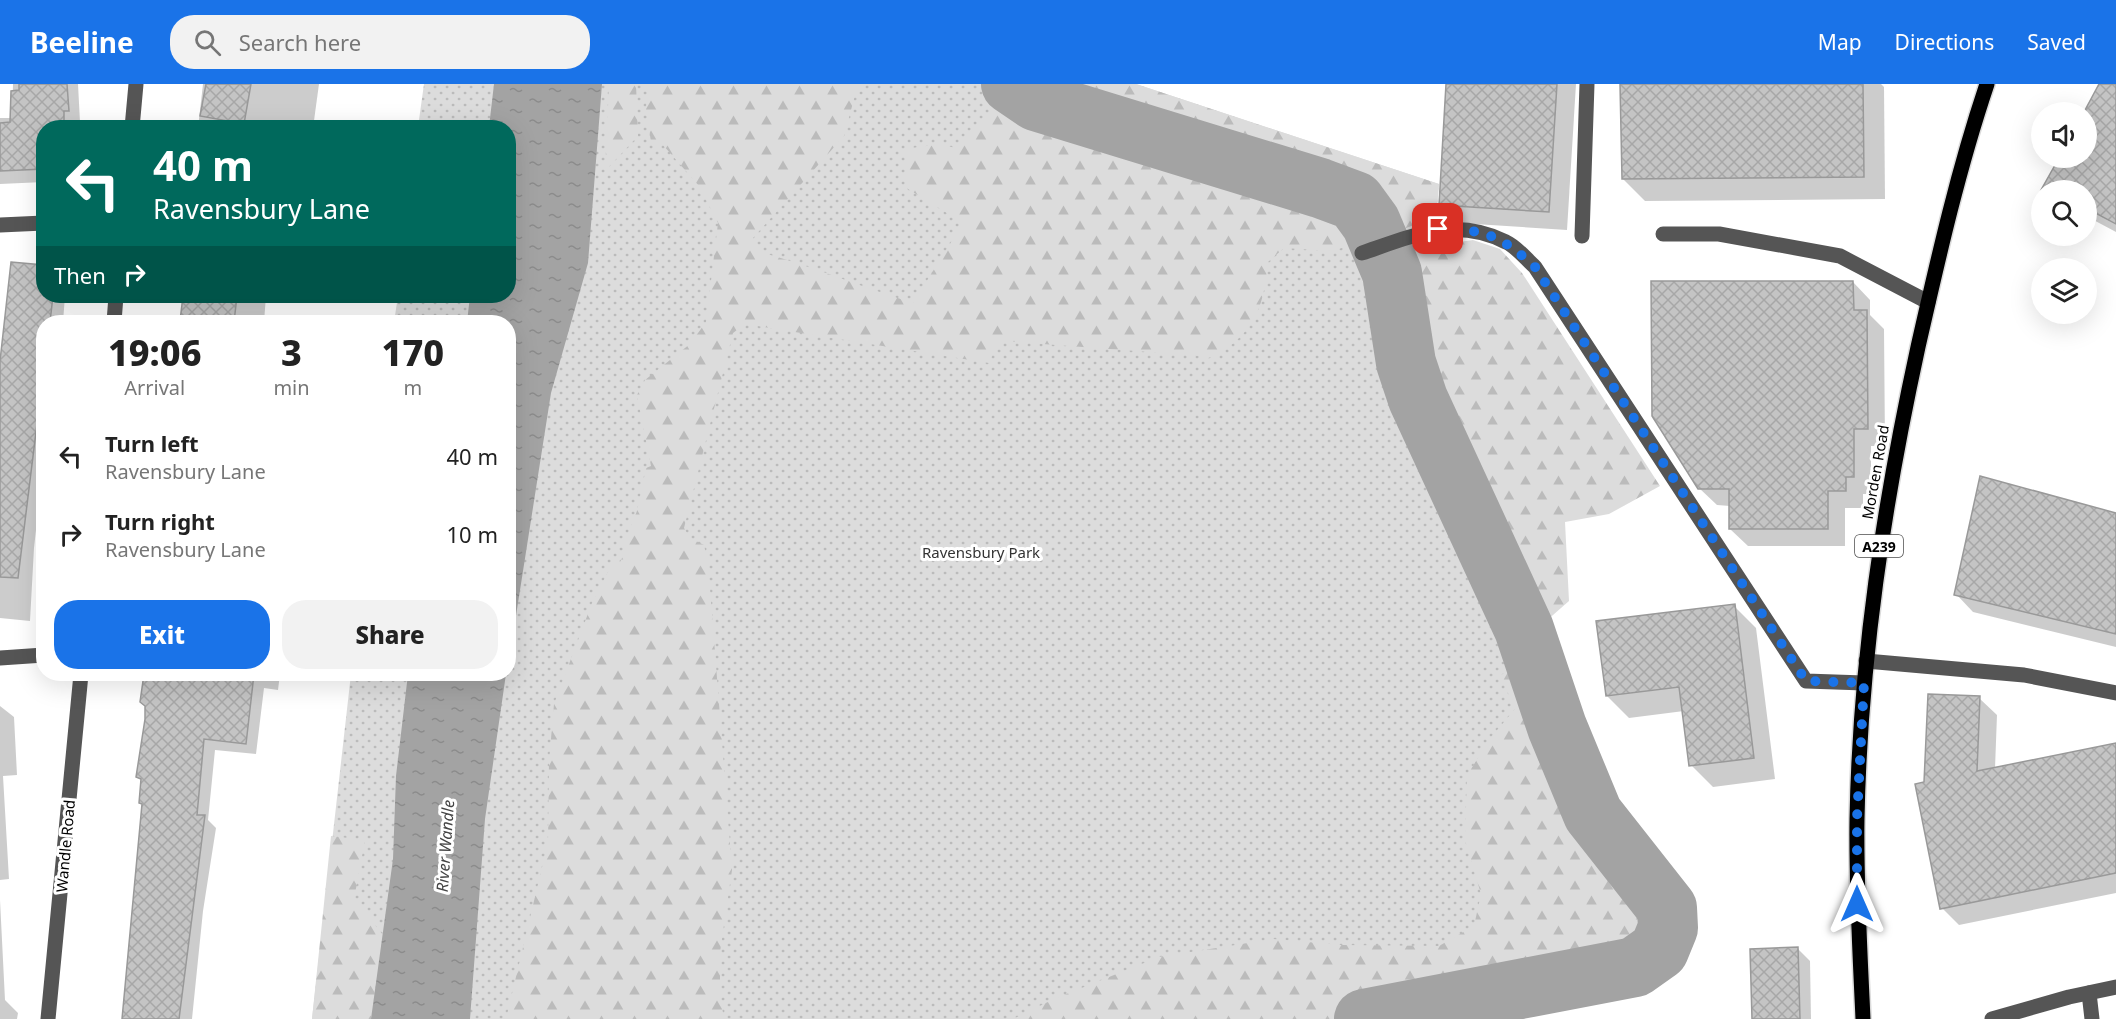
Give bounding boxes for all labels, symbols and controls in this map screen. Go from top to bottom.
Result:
search box [170,15,590,69]
text: Beeline [30,23,134,61]
icon: search [191,26,224,59]
text: Search here [239,27,361,57]
text: Map [1818,28,1862,56]
text: Directions [1895,28,1994,56]
text: Saved [2027,28,2086,56]
map controls [2031,102,2097,324]
button: sound [2031,102,2097,168]
text: 40 m [153,136,253,193]
icon: left [54,144,132,222]
button: search [2031,180,2097,246]
text: Ravensbury Lane [153,190,370,227]
pin [1412,203,1463,254]
icon: arrive [1421,212,1454,245]
icon: right [118,258,151,291]
button: layers [2031,258,2097,324]
text: Then [54,260,106,290]
text: 19:06 [108,328,201,377]
text: 3 [281,328,302,377]
text: 170 [382,328,444,377]
text: Arrival [124,374,185,401]
text: min [273,374,310,401]
text: m [403,374,422,401]
street label: Morden Road [1857,423,1893,521]
text: Turn left [105,428,199,458]
icon: left [54,440,87,473]
text: 40 m [447,441,498,471]
text: Ravensbury Lane [105,458,266,485]
text: Turn right [105,506,215,536]
icon: right [54,518,87,551]
text: 10 m [447,519,498,549]
road number: A239 [1855,535,1903,557]
text: Ravensbury Lane [105,536,266,563]
park label: Ravensbury Park [922,542,1040,562]
button: Exit [54,600,270,669]
button: Share [282,600,498,669]
street label: Wandle Road [51,799,79,893]
water label: River Wandle [431,799,459,893]
position arrow [1825,872,1889,936]

